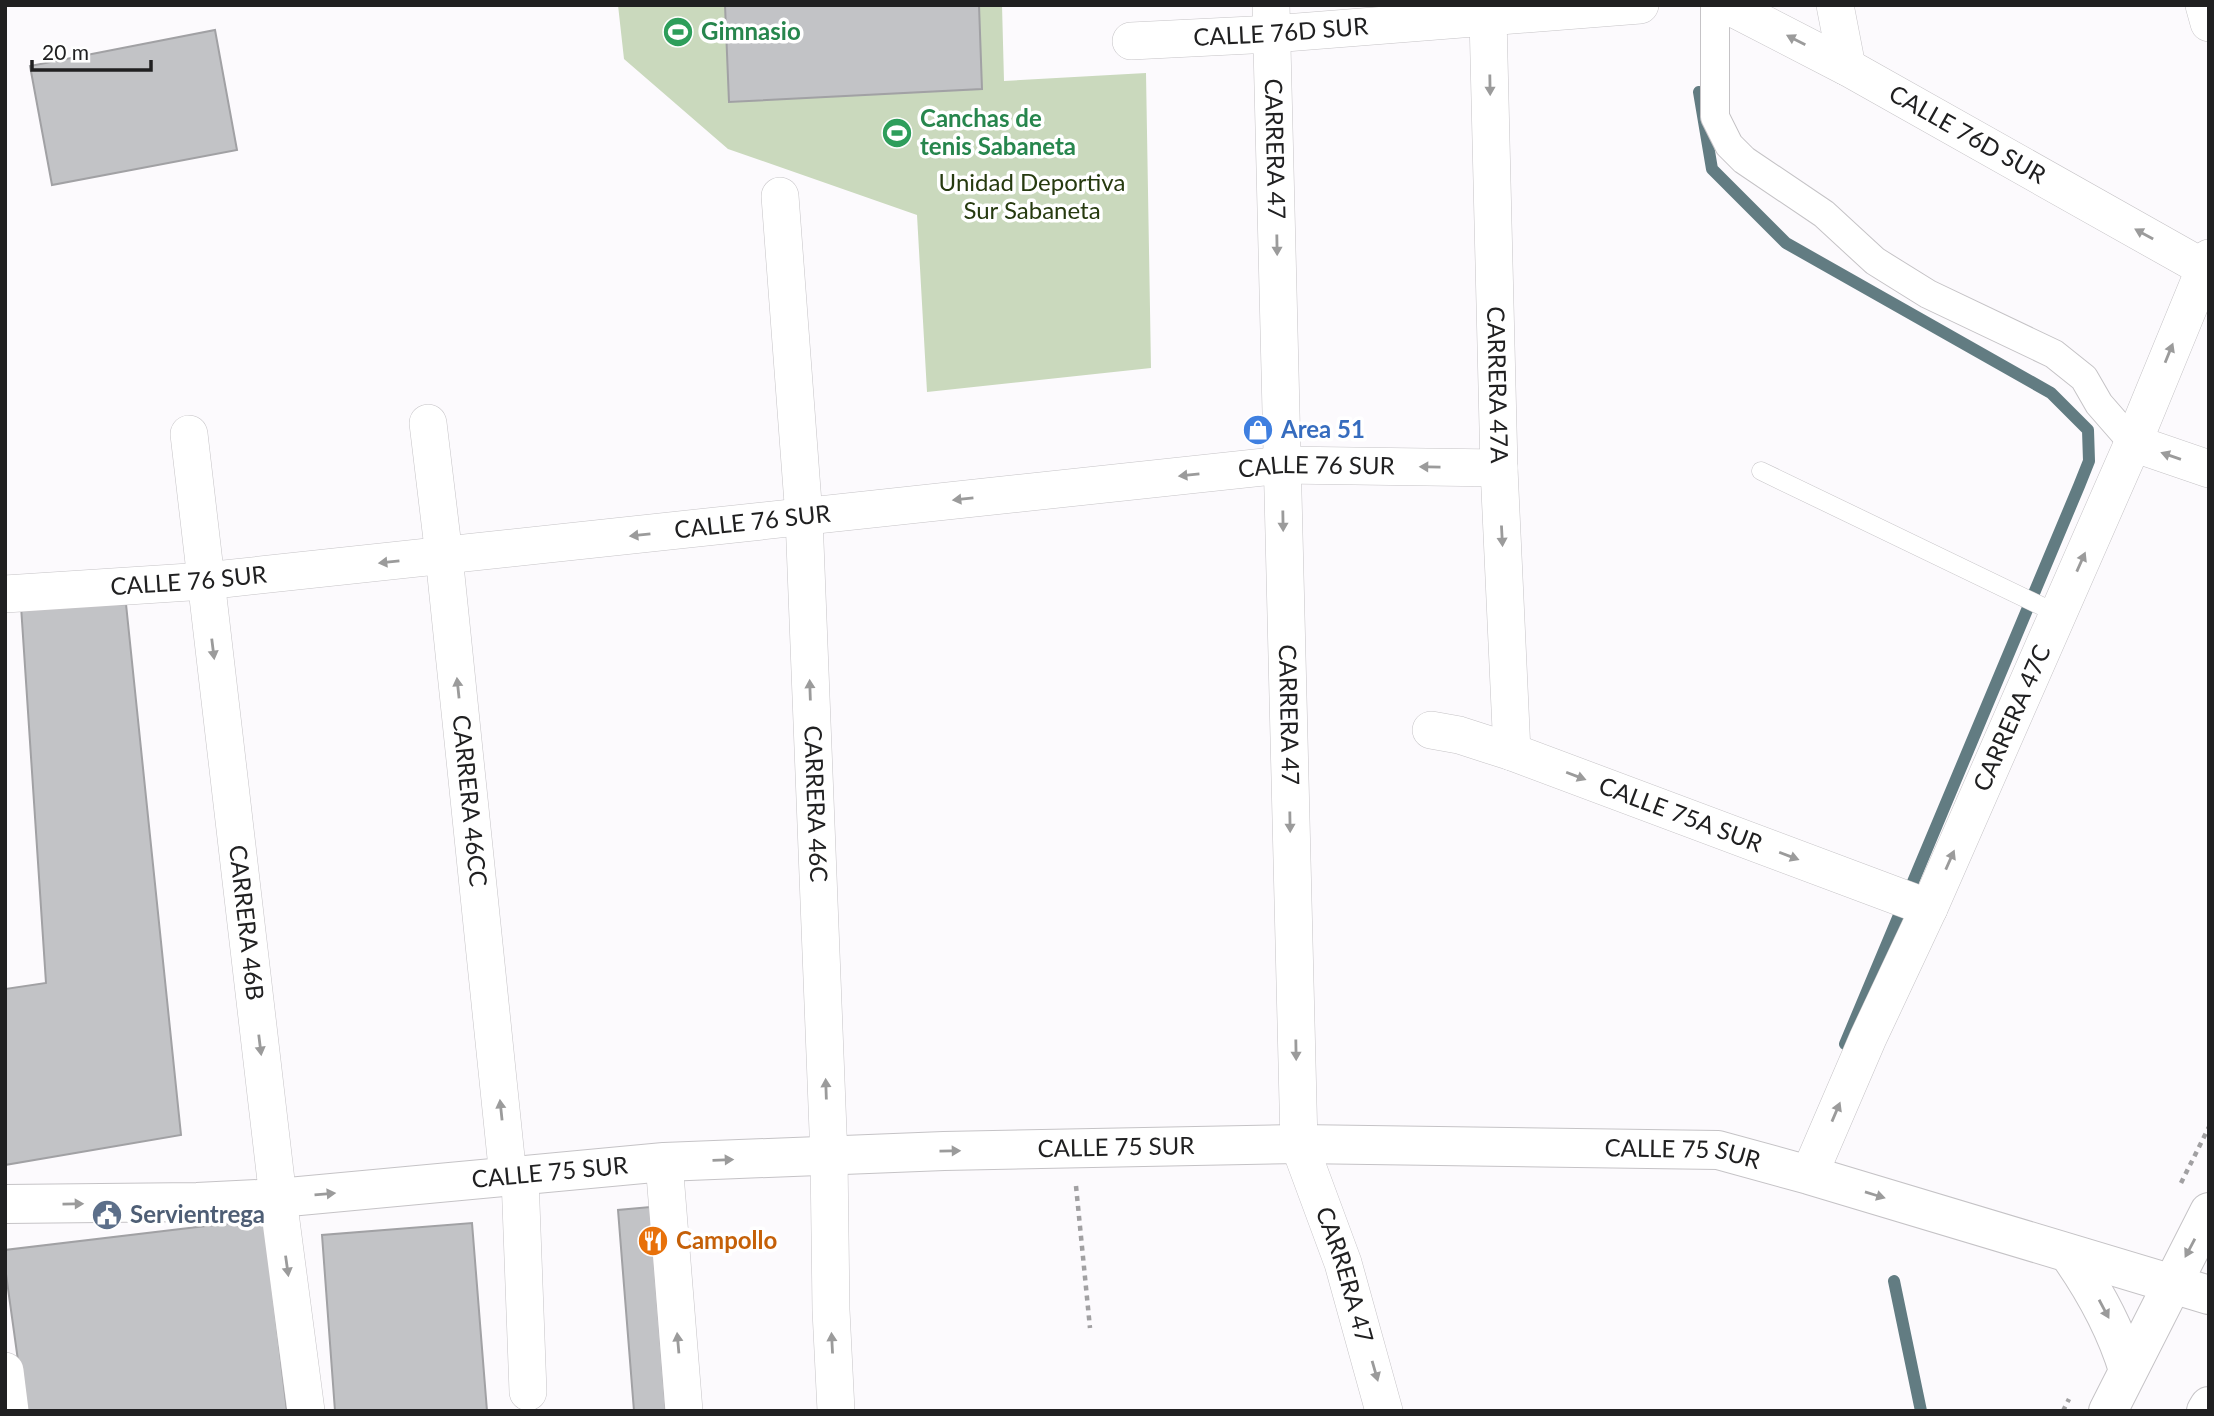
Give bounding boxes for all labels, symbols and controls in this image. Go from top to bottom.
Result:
street label: CALLE 76D SUR [1193,10,1369,51]
sports icon: Gimnasio [661,15,695,49]
place label: Gimnasio [701,16,801,45]
scale bar [32,28,150,72]
one-way arrow [1786,35,1806,46]
text: 20 m [42,39,89,64]
one-way arrow [1484,75,1495,97]
street label: CARRERA 47 [1260,78,1292,220]
street label: CALLE 76D SUR [1885,78,2051,189]
place label: Canchas de tenis Sabaneta [920,103,1076,160]
sports icon: Canchas de tenis Sabaneta [880,116,914,150]
park label: Unidad Deportiva Sur Sabaneta [939,167,1125,224]
one-way arrow [2135,228,2154,240]
one-way arrow [1271,234,1282,256]
street label: CARRERA 47A [1482,306,1515,464]
one-way arrow [2164,342,2175,363]
shop icon: Area 51 [1241,413,1275,447]
place label: Area 51 [1280,414,1365,443]
street label: CALLE 76 SUR [1237,449,1395,483]
one-way arrow [2160,450,2181,461]
one-way arrow [1419,461,1441,473]
one-way arrow [1178,469,1200,480]
one-way arrow [952,494,974,505]
street label: CALLE 76 SUR [673,498,832,543]
one-way arrow [1277,511,1289,533]
one-way arrow [1496,525,1507,547]
one-way arrow [629,529,651,540]
one-way arrow [2075,552,2087,572]
one-way arrow [378,557,400,568]
street label: CALLE 76 SUR [109,558,268,600]
one-way arrow [208,638,219,660]
street label: CARRERA 47C [1966,640,2056,795]
street label: CARRERA 47 [1274,644,1306,785]
one-way arrow [452,677,463,699]
one-way arrow [805,679,816,701]
street label: CARRERA 46CC [447,713,494,888]
street label: CARRERA 46C [799,725,834,883]
street label: CALLE 75A SUR [1595,770,1767,857]
one-way arrow [1565,771,1586,782]
one-way arrow [1285,812,1296,834]
street label: CARRERA 46B [224,843,271,1002]
one-way arrow [1944,850,1956,870]
one-way arrow [1778,851,1799,862]
one-way arrow [254,1034,265,1056]
one-way arrow [1291,1039,1302,1061]
one-way arrow [820,1078,832,1100]
one-way arrow [495,1098,506,1120]
one-way arrow [1830,1102,1842,1122]
street label: CALLE 75 SUR [1037,1130,1195,1162]
street label: CALLE 75 SUR [1604,1132,1764,1174]
one-way arrow [939,1146,961,1157]
street label: CALLE 75 SUR [470,1149,629,1193]
one-way arrow [712,1155,734,1166]
one-way arrow [314,1188,336,1199]
one-way arrow [1864,1190,1885,1200]
one-way arrow [63,1198,85,1209]
public building icon: Servientrega [90,1198,124,1232]
place label: Servientrega [130,1199,265,1228]
street label: CARRERA 47 [1310,1202,1380,1346]
restaurant icon: Campollo [636,1224,670,1258]
place label: Campollo [676,1225,777,1254]
one-way arrow [2184,1238,2196,1258]
one-way arrow [282,1255,293,1277]
one-way arrow [2099,1299,2110,1319]
one-way arrow [827,1331,838,1353]
one-way arrow [672,1332,683,1354]
one-way arrow [1370,1361,1380,1382]

